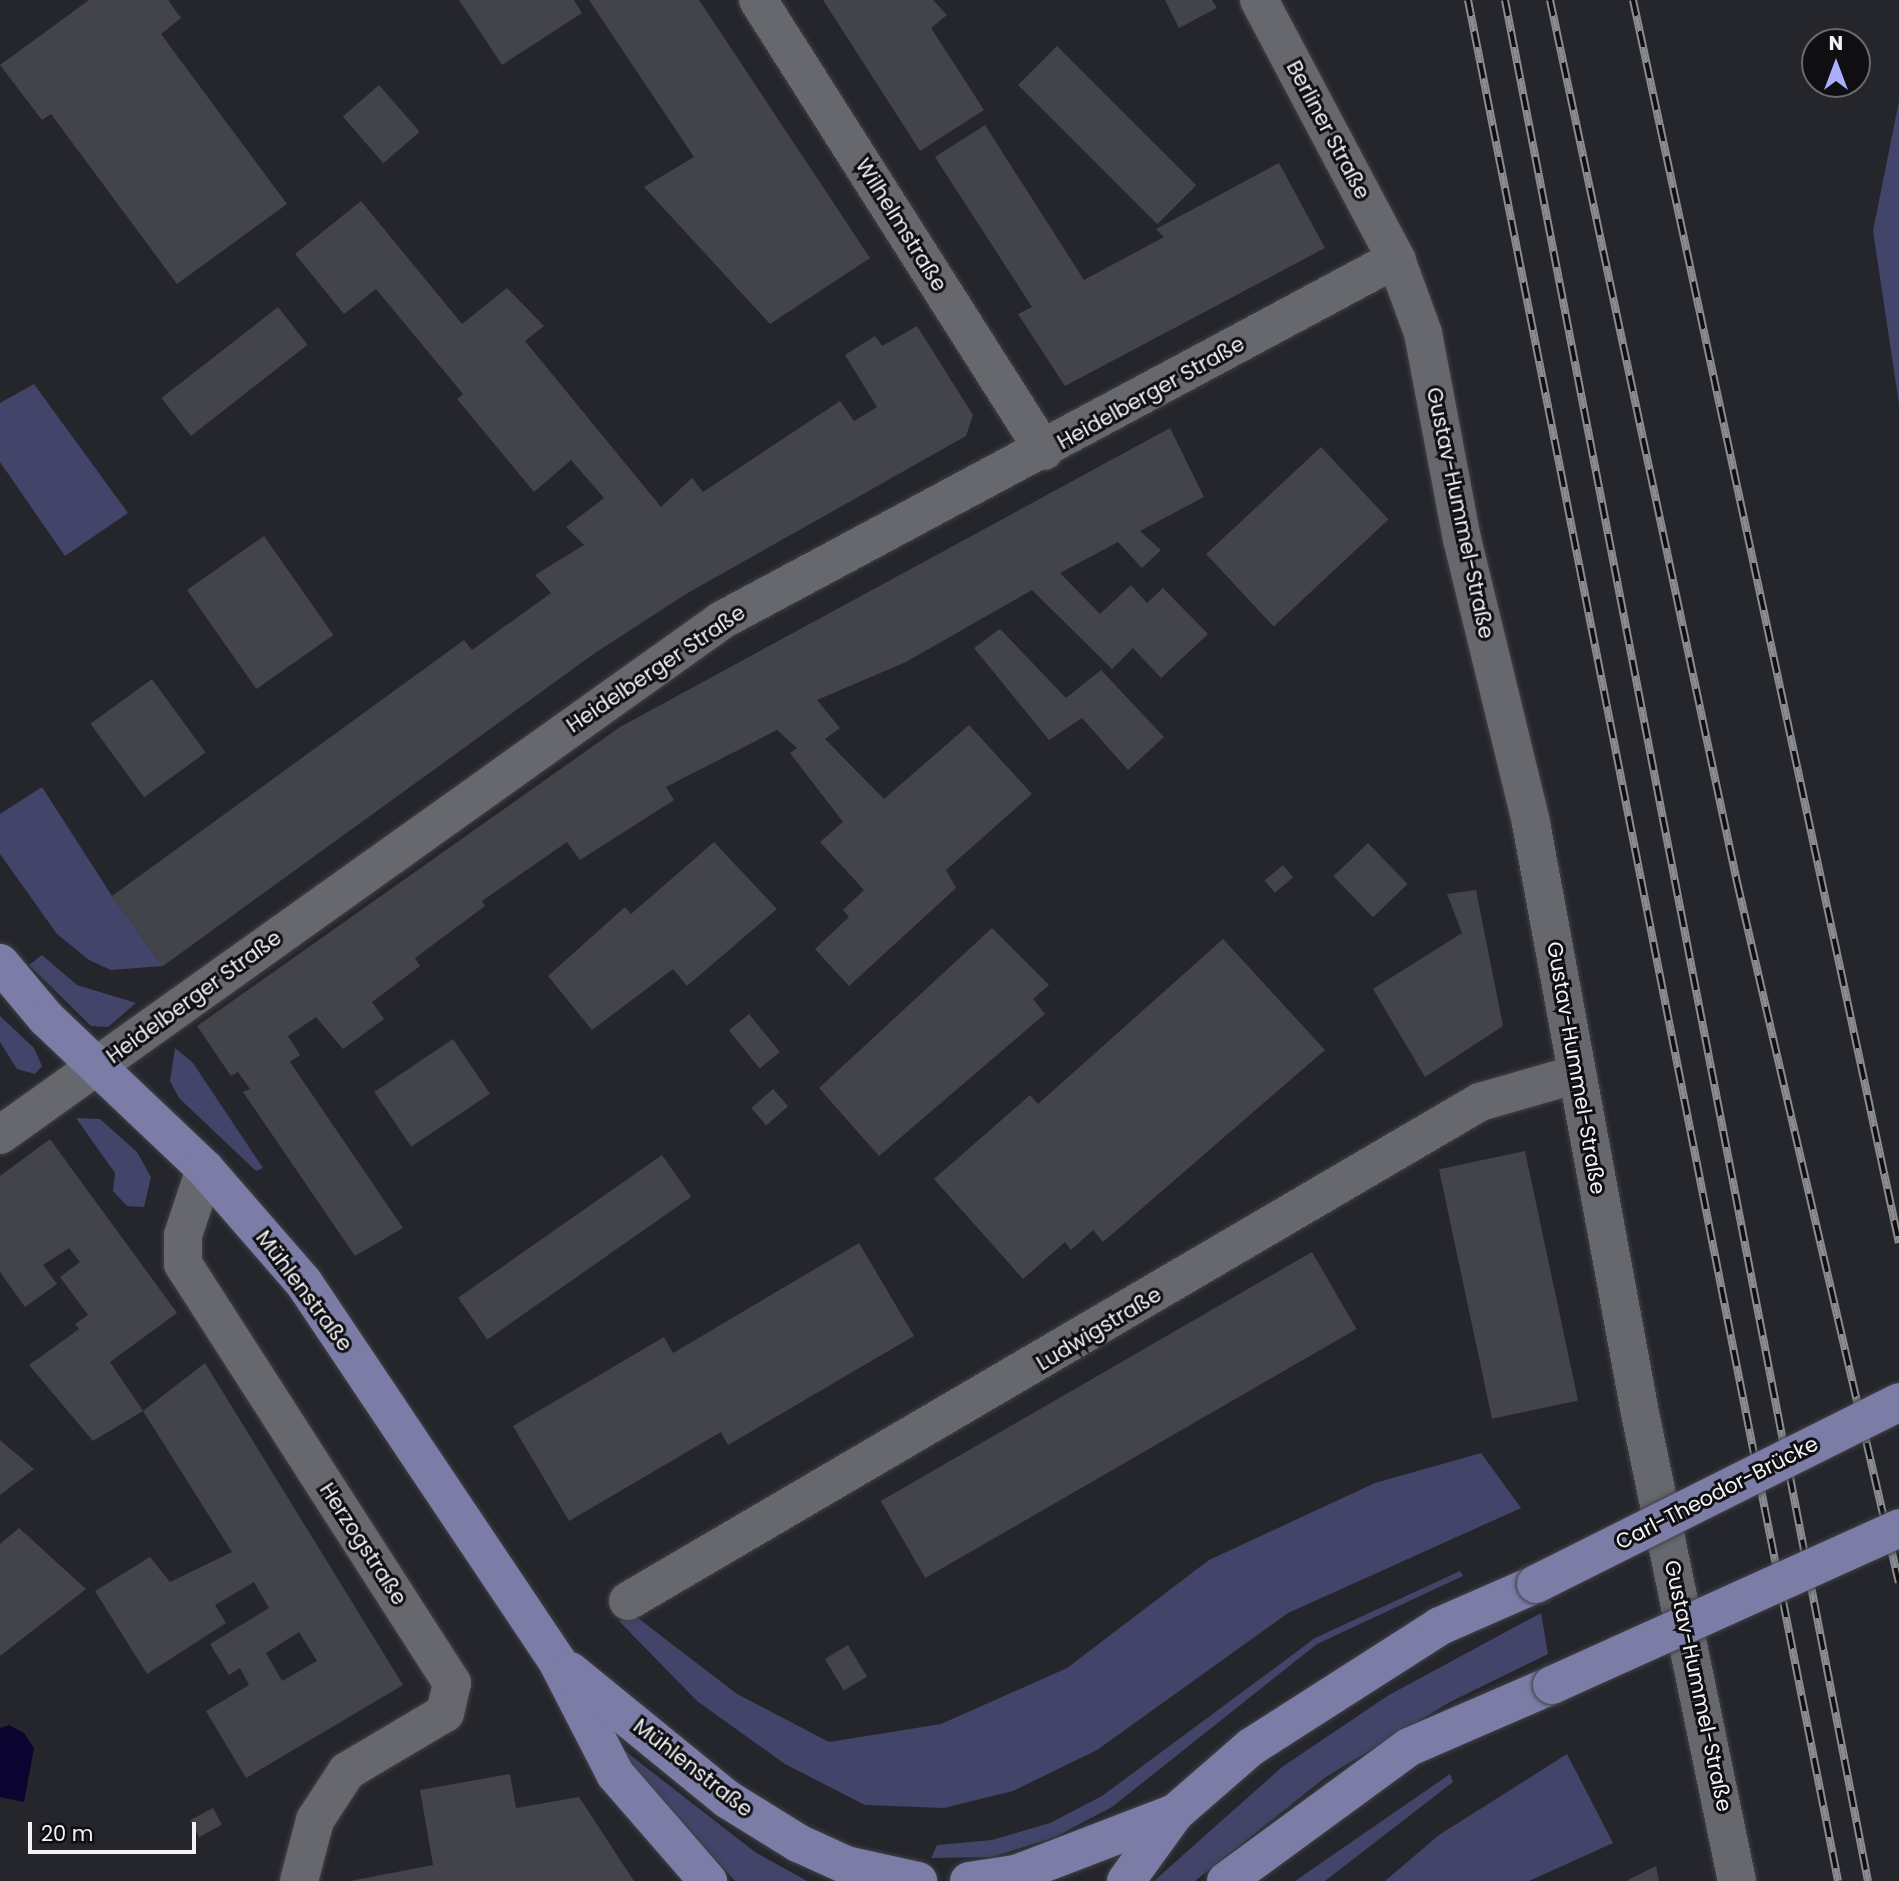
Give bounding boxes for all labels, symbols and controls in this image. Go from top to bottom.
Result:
north arrow [1801,28,1871,98]
text: N [1829,30,1843,57]
street label: Berliner Straße [1281,56,1375,204]
street label: Wilhelmstraße [850,154,952,296]
street label: Heidelberger Straße [1053,331,1249,455]
street label: Gustav-Hummel-Straße [1421,385,1499,641]
street label: Heidelberger Straße [562,600,750,738]
street label: Heidelberger Straße [102,925,286,1069]
street label: Gustav-Hummel-Straße [1541,940,1611,1196]
street label: Mühlenstraße [250,1226,358,1356]
street label: Ludwigstraße [1032,1282,1166,1376]
street label: Carl-Theodor-Brücke [1611,1431,1823,1555]
street label: Herzogstraße [314,1478,412,1610]
street label: Gustav-Hummel-Straße [1659,1558,1737,1814]
street label: Mühlenstraße [628,1714,758,1822]
scale bar [32,1808,200,1852]
text: 20 m [41,1819,94,1848]

